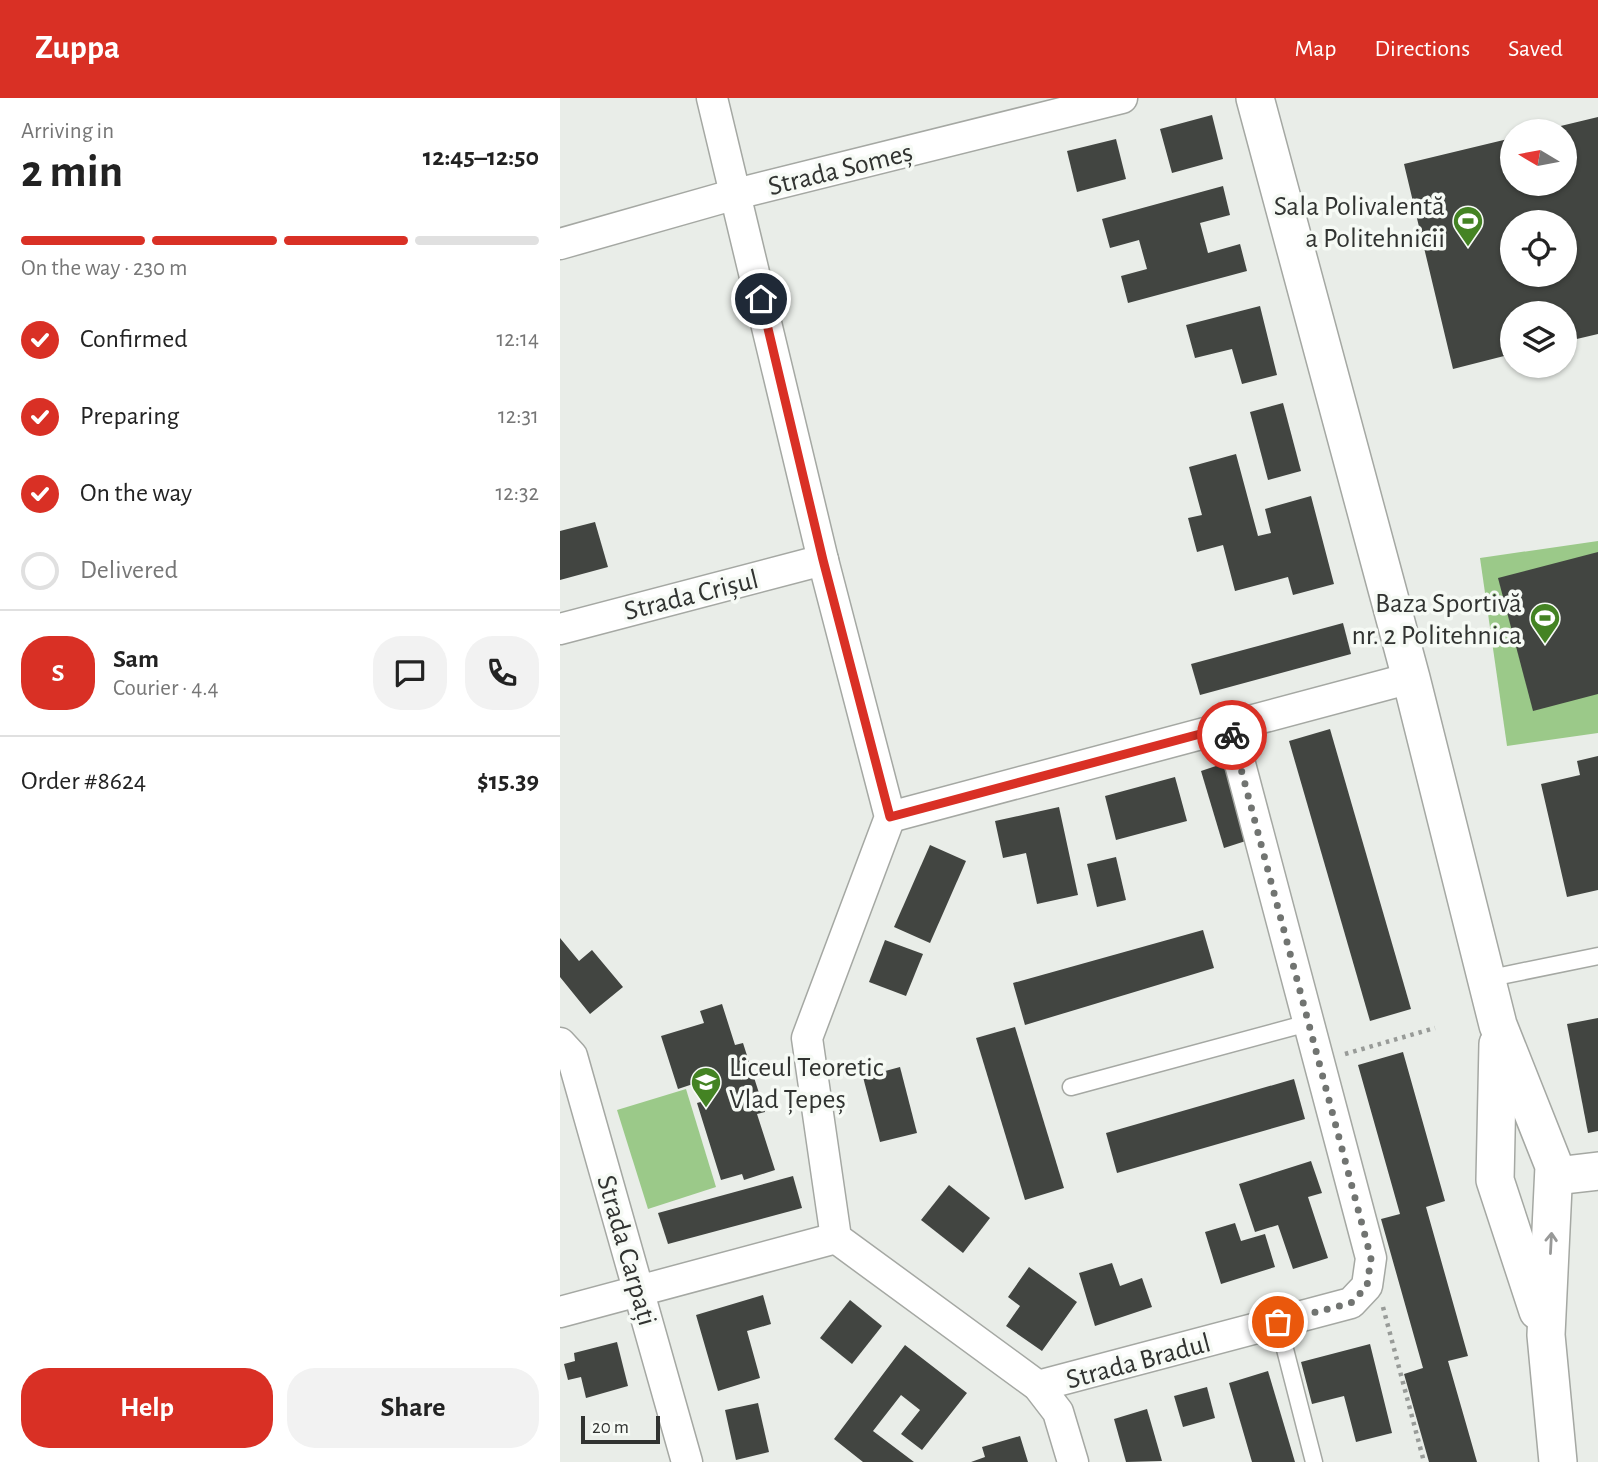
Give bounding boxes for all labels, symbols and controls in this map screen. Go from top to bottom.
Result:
text: Zuppa [35,32,120,65]
text: Map [1294,37,1336,61]
text: Directions [1374,37,1470,61]
text: Saved [1508,37,1563,61]
north arrow [1500,119,1577,196]
map controls [1500,119,1577,378]
text: Arriving in [21,120,114,143]
street label: Strada Someș [765,138,916,202]
text: 12:45–12:50 [423,144,539,170]
text: 2 min [21,149,123,195]
place label: Sala Polivalentă a Politehnicii [1274,193,1445,253]
sports icon: Sala Polivalentă a Politehnicii [1451,204,1485,248]
button: locate [1500,210,1577,287]
text: On the way · 230 m [21,257,187,280]
pin [731,269,791,329]
icon: home [742,280,780,318]
button: layers [1500,301,1577,378]
icon: check [21,321,59,359]
text: Confirmed [80,326,188,352]
text: 12:14 [496,328,539,351]
icon: check [21,398,59,436]
text: Preparing [80,403,179,429]
text: 12:31 [498,405,539,428]
icon: check [21,475,59,513]
text: On the way [80,480,192,506]
text: 12:32 [495,482,539,505]
text: Delivered [80,557,178,583]
street label: Strada Crișul [622,566,762,627]
place label: Baza Sportivă nr. 2 Politehnica [1352,590,1522,650]
sports icon: Baza Sportivă nr. 2 Politehnica [1528,601,1562,645]
button: chat [373,636,447,710]
button: phone [465,636,539,710]
text: Sam [113,646,159,672]
text: S [52,660,64,686]
text: Courier · 4.4 [113,677,219,700]
courier [1197,700,1267,770]
icon: bike [1213,716,1251,754]
text: Order #8624 [21,768,146,794]
text: $15.39 [477,768,539,794]
place label: Liceul Teoretic Vlad Țepeș [729,1054,884,1115]
school or university icon: Liceul Teoretic Vlad Țepeș [689,1065,723,1109]
street label: Strada Carpați [590,1172,661,1329]
one-way arrow [1544,1231,1557,1254]
pin [1248,1292,1308,1352]
icon: bag [1259,1303,1297,1341]
street label: Strada Bradul [1063,1329,1214,1395]
button: Help [21,1368,273,1448]
button: Share [287,1368,539,1448]
scale bar [581,1413,660,1445]
text: 20 m [592,1418,629,1437]

